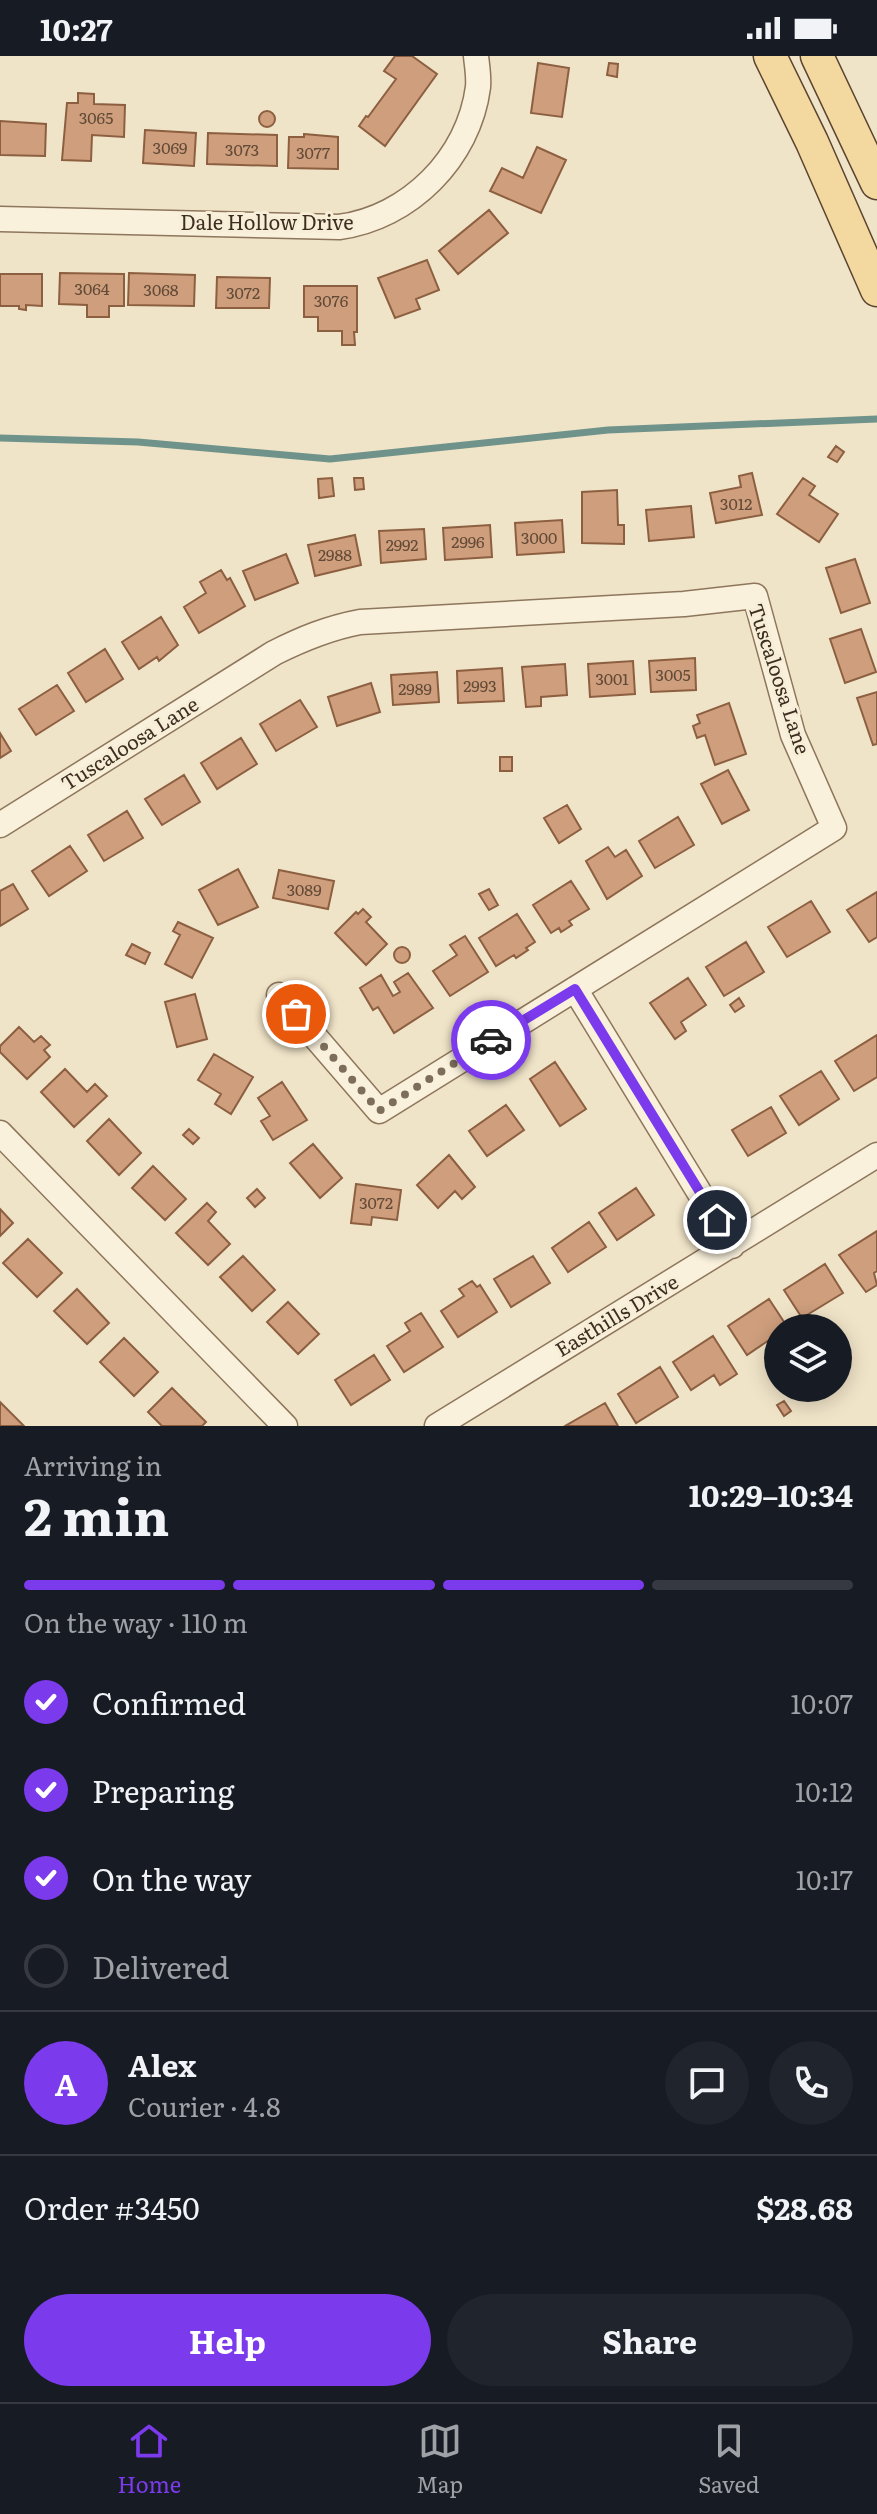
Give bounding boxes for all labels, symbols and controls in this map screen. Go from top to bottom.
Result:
text: 10:27 [40,6,113,50]
house number: 3065 [79,105,113,129]
house number: 3069 [153,135,187,159]
house number: 3073 [225,137,259,161]
house number: 3077 [296,140,330,164]
street label: Dale Hollow Drive [180,206,354,236]
house number: 3064 [74,276,110,300]
house number: 3068 [143,277,179,301]
house number: 3072 [226,280,260,304]
house number: 3076 [314,288,349,312]
house number: 3012 [720,491,752,515]
house number: 3000 [521,525,557,549]
house number: 2996 [451,529,485,553]
house number: 2992 [386,532,418,556]
house number: 2988 [318,542,352,566]
street label: Tuscaloosa Lane [742,599,819,758]
house number: 3005 [655,662,691,686]
house number: 3001 [595,666,629,690]
house number: 2993 [463,673,497,697]
house number: 2989 [398,676,432,700]
street label: Tuscaloosa Lane [54,688,204,797]
house number: 3089 [286,877,322,901]
pin [262,980,330,1048]
icon: bag [274,992,318,1036]
courier [451,1000,531,1080]
icon: car [469,1018,513,1062]
pin [683,1186,751,1254]
house number: 3072 [359,1190,393,1214]
icon: home [695,1198,739,1242]
street label: Easthills Drive [549,1266,683,1363]
map controls [764,1314,852,1402]
button: layers [764,1314,852,1402]
text: Arriving in [24,1445,162,1484]
text: 10:29–10:34 [689,1472,853,1516]
text: 2 min [24,1475,169,1552]
text: On the way · 110 m [24,1602,248,1641]
icon: check [24,1680,68,1724]
text: Confirmed [92,1680,246,1724]
text: 10:07 [791,1683,853,1722]
icon: check [24,1768,68,1812]
text: Preparing [92,1768,234,1812]
text: 10:12 [795,1771,853,1810]
icon: check [24,1856,68,1900]
text: On the way [92,1856,251,1900]
text: 10:17 [796,1859,853,1898]
text: Delivered [92,1944,229,1988]
button: chat [665,2041,749,2125]
button: phone [769,2041,853,2125]
text: Alex [128,2042,196,2086]
text: A [55,2061,77,2105]
text: Courier · 4.8 [128,2086,281,2125]
text: Order #3450 [24,2185,200,2229]
text: $28.68 [756,2185,853,2229]
button: Help [24,2294,431,2386]
button: Share [447,2294,853,2386]
tab: Home [118,2419,181,2500]
tab: Map [416,2419,463,2500]
tab: Saved [698,2419,759,2500]

